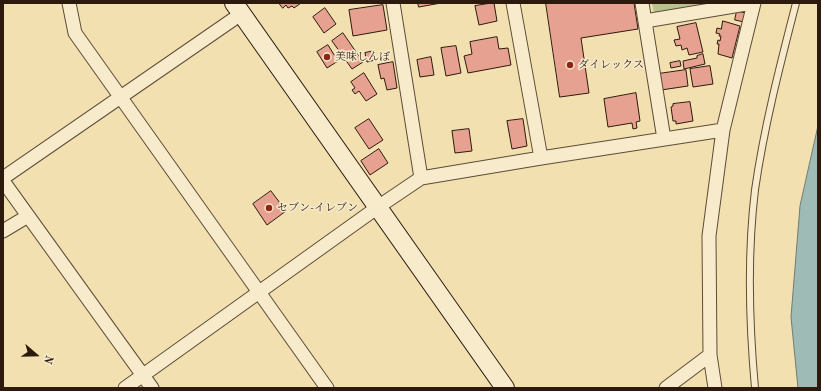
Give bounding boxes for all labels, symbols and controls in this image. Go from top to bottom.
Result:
place label: 美味しんぼ [335,50,390,64]
marker: 美味しんぼ [322,52,332,62]
place label: ダイレックス [578,58,644,72]
marker: ダイレックス [565,60,575,70]
place label: セブン-イレブン [277,201,358,215]
marker: セブン-イレブン [264,203,274,213]
north arrow [16,335,56,375]
text: N [41,353,54,365]

